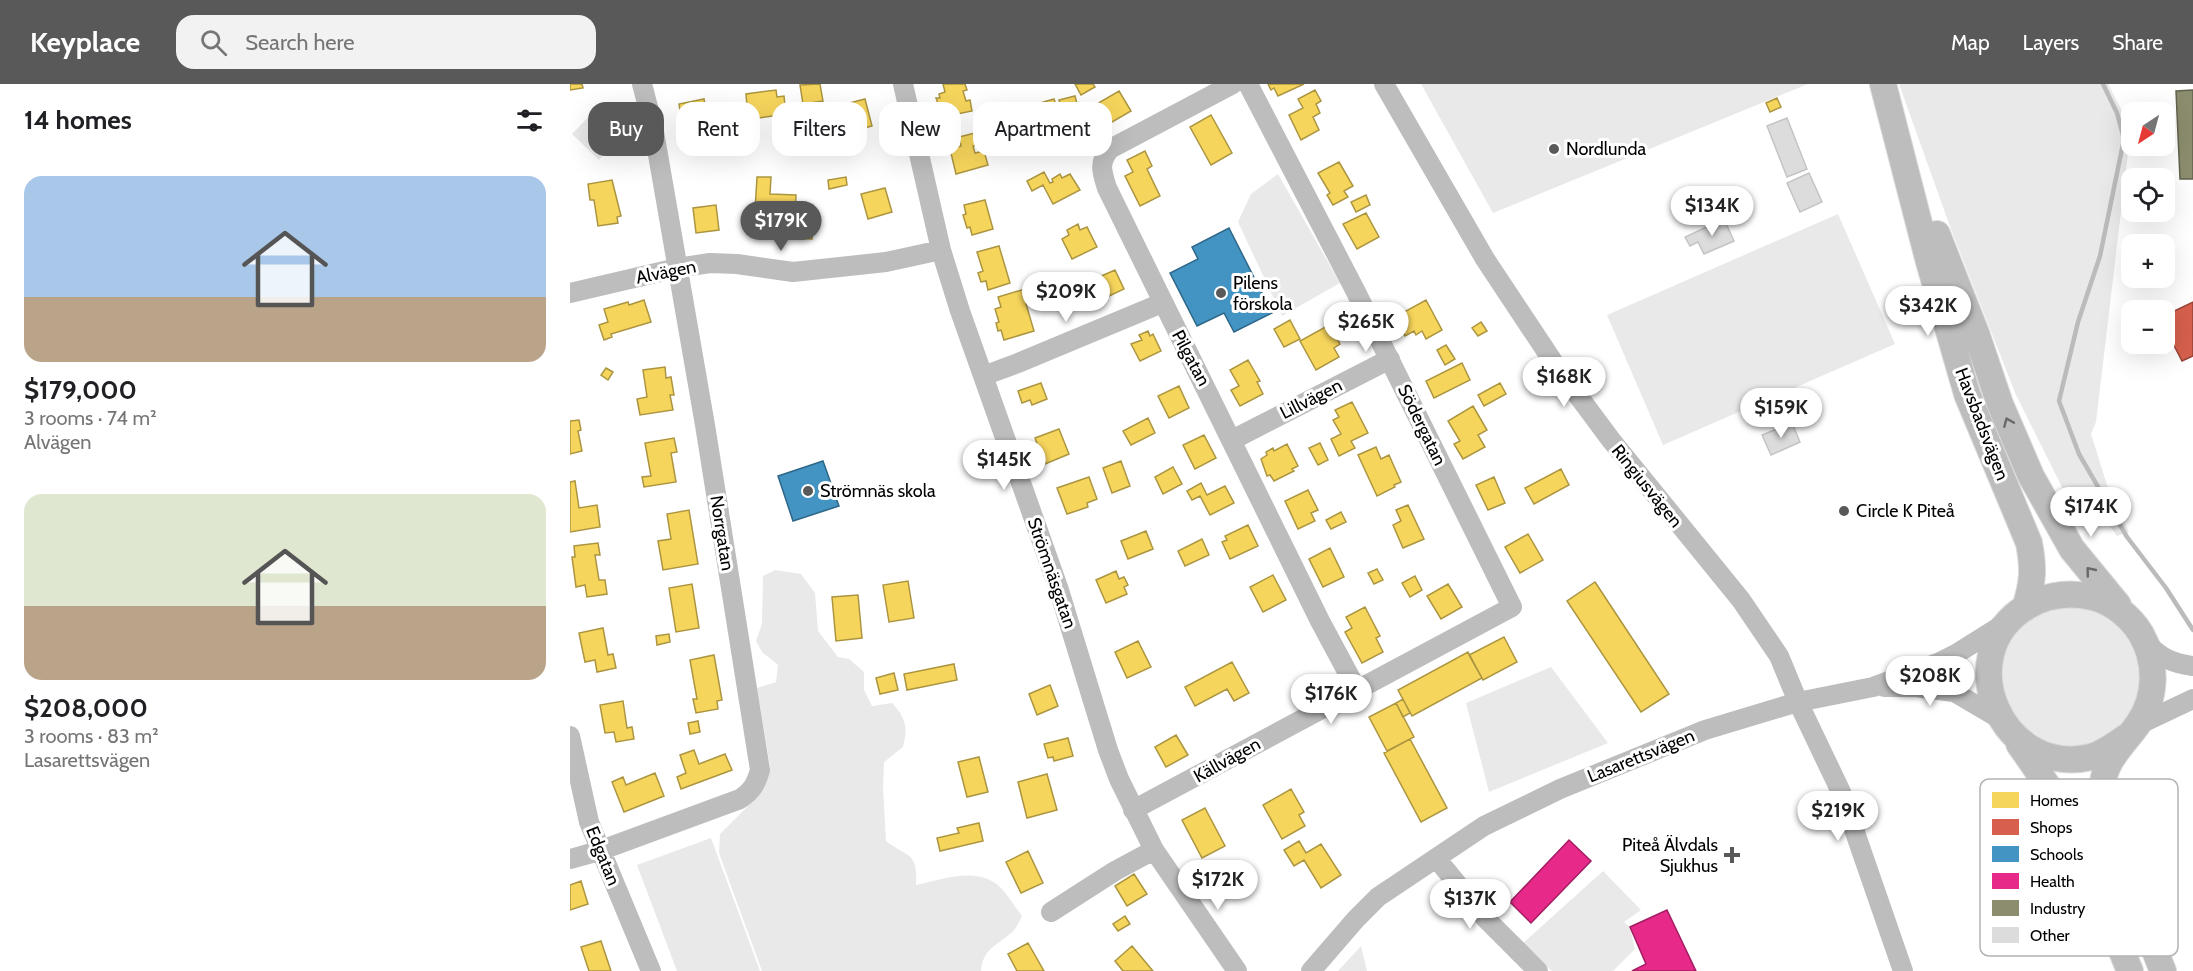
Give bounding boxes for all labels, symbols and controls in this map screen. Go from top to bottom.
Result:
search box [176,15,596,69]
text: Keyplace [30,25,140,59]
icon: search [197,26,230,59]
text: Search here [245,29,355,56]
text: Map [1951,30,1990,55]
text: Layers [2023,30,2079,55]
text: Share [2112,30,2163,55]
chip: Buy [588,102,664,156]
chip: Rent [676,102,760,156]
chip: Filters [772,102,867,156]
chip: New [879,102,961,156]
chip: Apartment [973,102,1112,156]
north arrow [2121,102,2175,156]
map controls [2121,102,2175,354]
text: 14 homes [24,104,132,136]
icon: filters [513,104,546,137]
place label: Nordlunda [1566,138,1646,160]
marker: Nordlunda [1547,142,1561,156]
button: locate [2121,168,2175,222]
pin: $134K [1670,186,1754,237]
text: $134K [1685,193,1739,217]
pin: $179K [739,201,823,252]
text: $179K [755,208,807,232]
icon: home [231,215,339,323]
button: + [2121,234,2175,288]
street label: Alvägen [634,255,698,289]
pin: $209K [1024,272,1108,323]
place label: Pilens förskola [1233,272,1293,315]
text: $209K [1036,279,1096,303]
marker: Pilens förskola [1214,286,1228,300]
pin: $342K [1886,286,1970,337]
text: $342K [1899,293,1957,317]
button: − [2121,300,2175,354]
pin: $265K [1324,302,1408,353]
text: $265K [1338,309,1394,333]
street label: Pilgatan [1167,326,1215,390]
pin: $168K [1522,357,1606,408]
text: $168K [1537,364,1591,388]
street label: Havsbadsvägen [1950,365,2014,483]
text: $179,000 [24,374,137,406]
street label: Lillvägen [1276,374,1346,424]
street label: Södergatan [1393,381,1451,469]
pin: $159K [1739,388,1823,439]
text: $159K [1754,395,1808,419]
text: 3 rooms · 74 m² [24,406,157,430]
one-way arrow [2003,418,2015,429]
text: Alvägen [24,430,91,454]
pin: $145K [962,440,1046,491]
street label: Ringiusvägen [1607,440,1687,532]
text: $145K [977,447,1031,471]
place label: Strömnäs skola [820,480,936,502]
marker: Strömnäs skola [801,484,815,498]
pin: $174K [2049,487,2133,538]
street label: Norrgatan [705,494,739,572]
text: $174K [2064,494,2118,518]
place label: Circle K Piteå [1856,500,1955,522]
marker: Circle K Piteå [1837,504,1851,518]
street label: Strömnäsgatan [1023,515,1081,631]
icon: home [231,533,339,641]
one-way arrow [2086,566,2097,577]
pin: $208K [1888,656,1972,707]
text: $208K [1900,663,1960,687]
pin: $176K [1289,674,1373,725]
text: $176K [1305,681,1357,705]
text: $208,000 [24,692,148,724]
text: 3 rooms · 83 m² [24,724,159,748]
street label: Lasarettsvägen [1584,725,1698,787]
street label: Källvägen [1190,733,1264,787]
text: Lasarettsvägen [24,748,150,772]
legend [1980,779,2178,956]
pin: $219K [1796,791,1880,842]
text: Homes [2030,791,2079,810]
text: $219K [1811,798,1865,822]
text: Shops [2030,818,2073,837]
street label: Edgatan [581,823,625,889]
place label: Piteå Älvdals Sjukhus [1622,834,1718,877]
text: Schools [2030,845,2084,864]
marker: Piteå Älvdals Sjukhus [1723,846,1741,864]
pin: $172K [1176,860,1260,911]
text: $172K [1192,867,1244,891]
text: Health [2030,872,2075,891]
pin: $137K [1428,879,1512,930]
text: $137K [1444,886,1496,910]
text: Industry [2030,899,2085,918]
text: Other [2030,926,2071,945]

